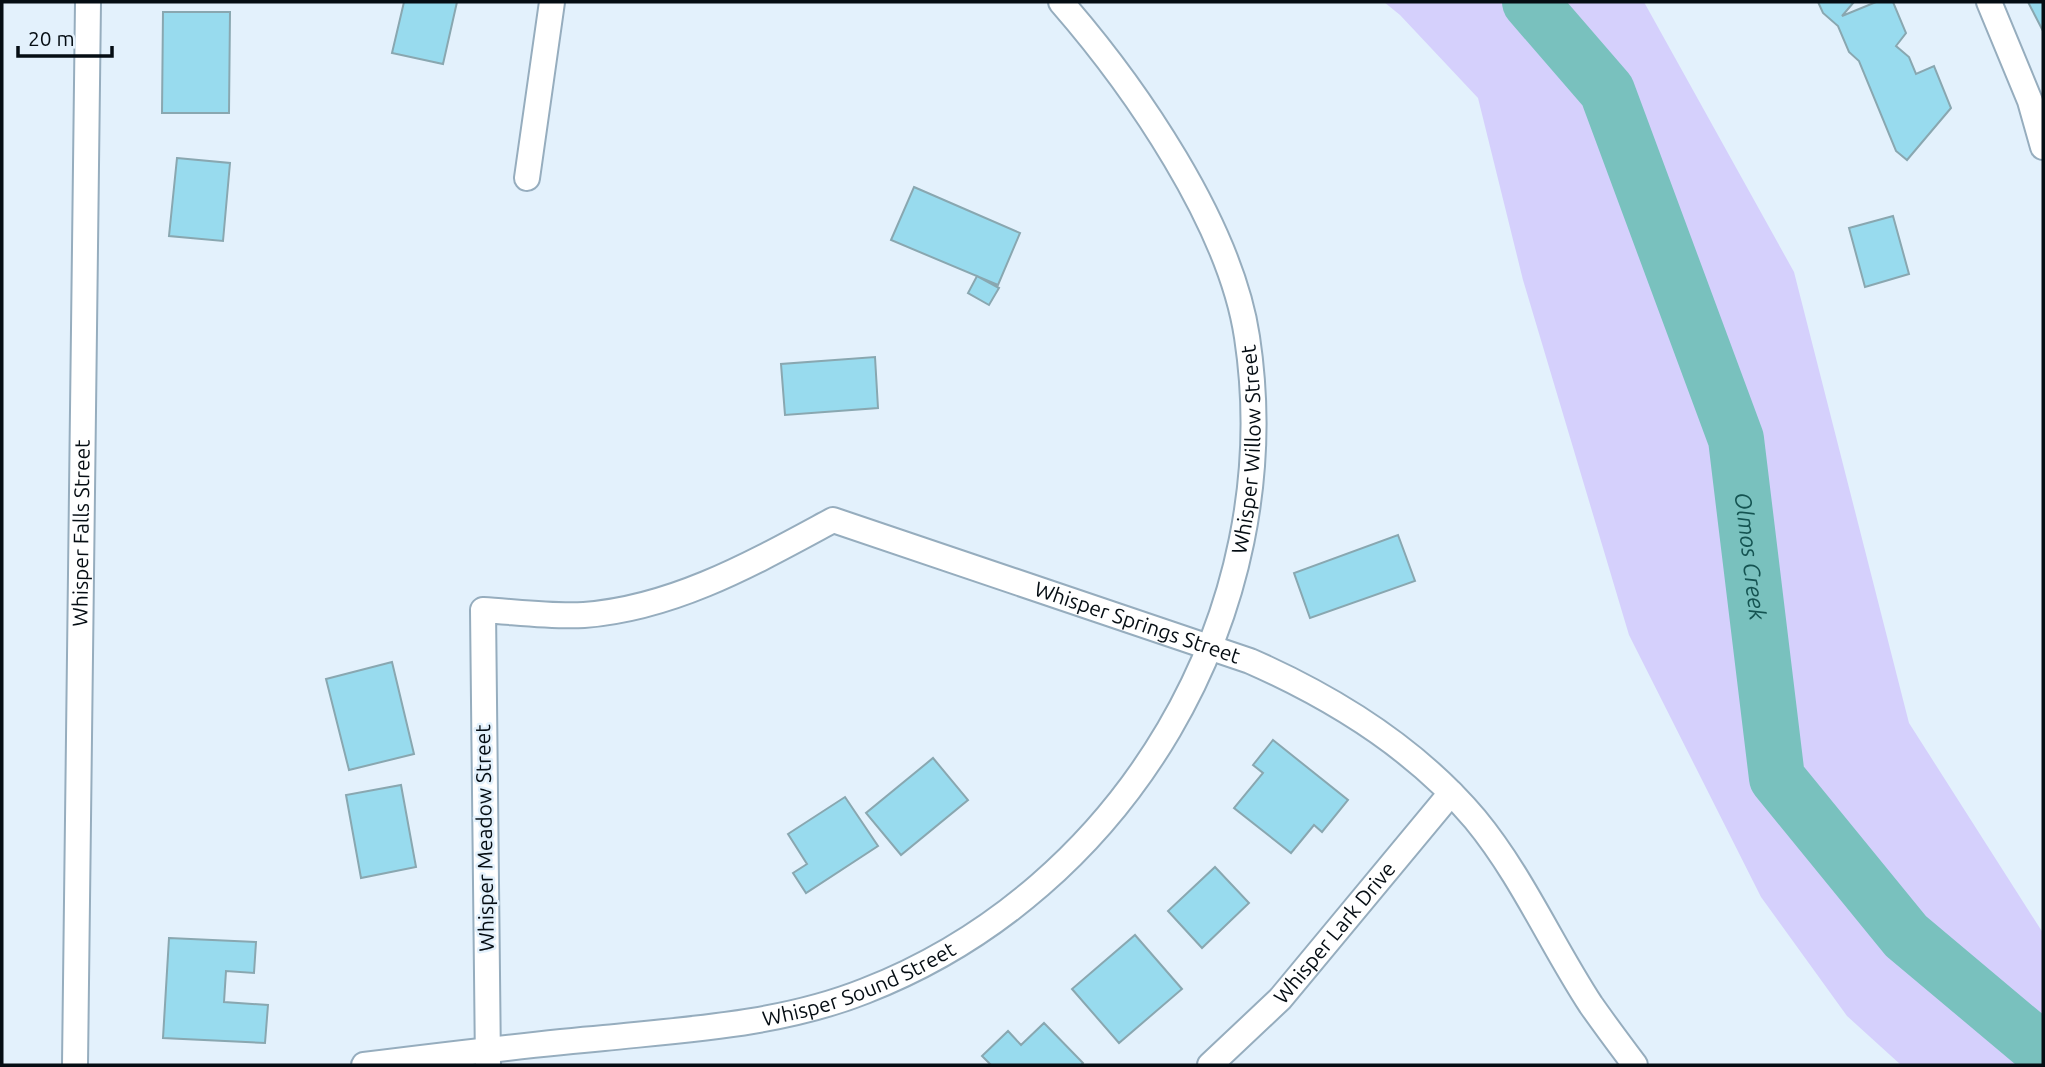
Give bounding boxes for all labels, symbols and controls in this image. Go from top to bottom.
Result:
scale bar [18,14,112,58]
text: 20 m [28,26,75,50]
street label: Whisper Willow Street [1226,343,1265,556]
street label: Whisper Falls Street [67,439,94,627]
water label: Olmos Creek [1731,491,1771,622]
street label: Whisper Springs Street [1032,576,1243,668]
street label: Whisper Meadow Street [470,724,498,952]
street label: Whisper Lark Drive [1268,857,1400,1008]
street label: Whisper Sound Street [760,936,959,1030]

